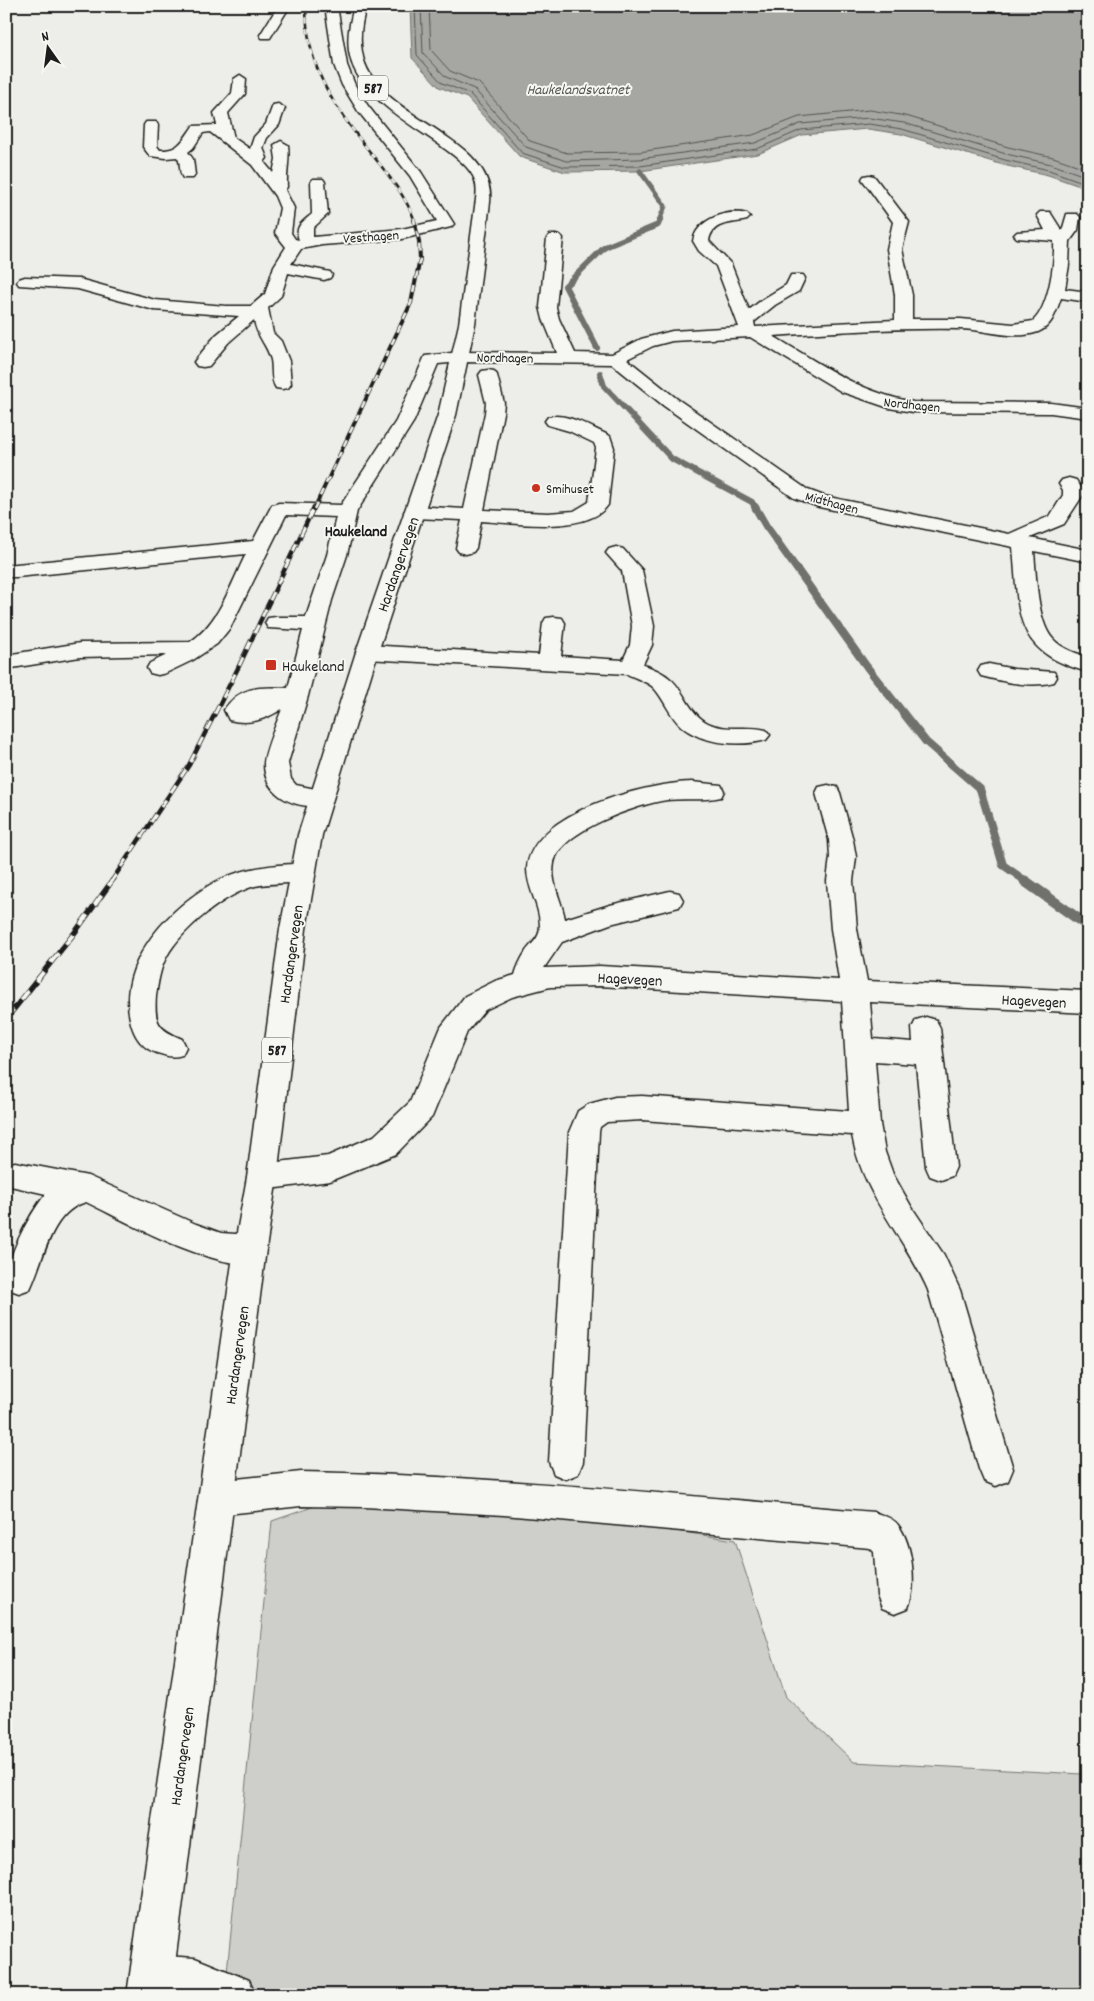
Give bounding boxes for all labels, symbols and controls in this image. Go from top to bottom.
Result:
north arrow [22,22,72,72]
text: N [40,27,51,48]
road number: 587 [358,76,388,100]
water label: Haukelandsvatnet [527,80,631,102]
street label: Vesthagen [343,226,400,250]
street label: Nordhagen [476,349,533,369]
street label: Nordhagen [883,393,941,419]
place label: Smihuset [546,480,594,500]
marker: Smihuset [530,482,542,494]
street label: Midthagen [803,487,860,521]
street label: Hardangervegen [372,514,426,615]
district label: Haukeland [325,521,387,544]
place label: Haukeland [282,656,344,679]
marker: Haukeland [264,658,278,672]
street label: Hardangervegen [274,904,311,1005]
street label: Hagevegen [597,967,663,994]
street label: Hagevegen [1001,989,1067,1016]
road number: 587 [262,1038,292,1062]
street label: Hardangervegen [220,1305,257,1406]
street label: Hardangervegen [165,1706,202,1807]

